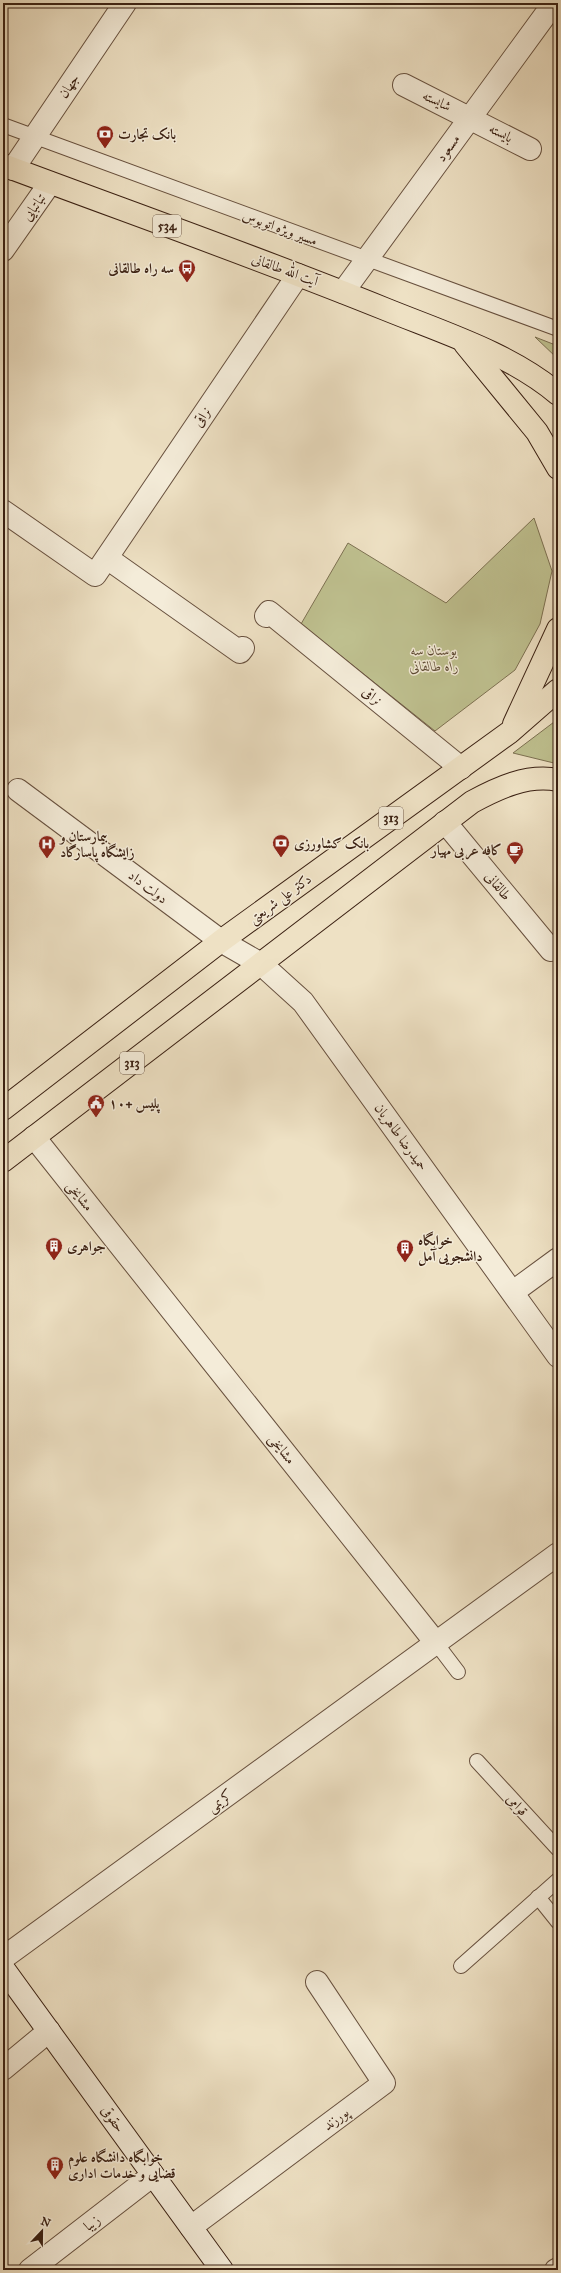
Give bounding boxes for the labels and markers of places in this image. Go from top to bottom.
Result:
bank icon: بانک تجارت [95,124,115,149]
place label: بانک تجارت [118,126,176,143]
bus stop icon: سه راه طالقانی [177,258,197,283]
place label: سه راه طالقانی [108,260,174,277]
place label: بیمارستان و زایشگاه پاسارگاد [58,828,135,863]
bank icon: بانک کشاورزی [271,833,291,858]
hospital icon: بیمارستان و زایشگاه پاسارگاد [37,834,57,859]
place label: بانک کشاورزی [294,835,370,852]
cafe icon: کافه عربی مهیار [505,840,525,865]
place label: کافه عربی مهیار [429,842,502,861]
public building icon: پلیس +۱۰ [86,1093,106,1118]
place label: پلیس +۱۰ [109,1095,161,1114]
place label: خوابگاه دانشجویی آمل [418,1231,483,1266]
building icon: جواهری [44,1236,64,1261]
place label: جواهری [67,1238,106,1256]
building icon: خوابگاه دانشجویی آمل [395,1238,415,1263]
place label: خوابگاه دانشگاه علوم قضایی و خدمات اداری [68,2148,176,2183]
building icon: خوابگاه دانشگاه علوم قضایی و خدمات اداری [45,2155,65,2180]

